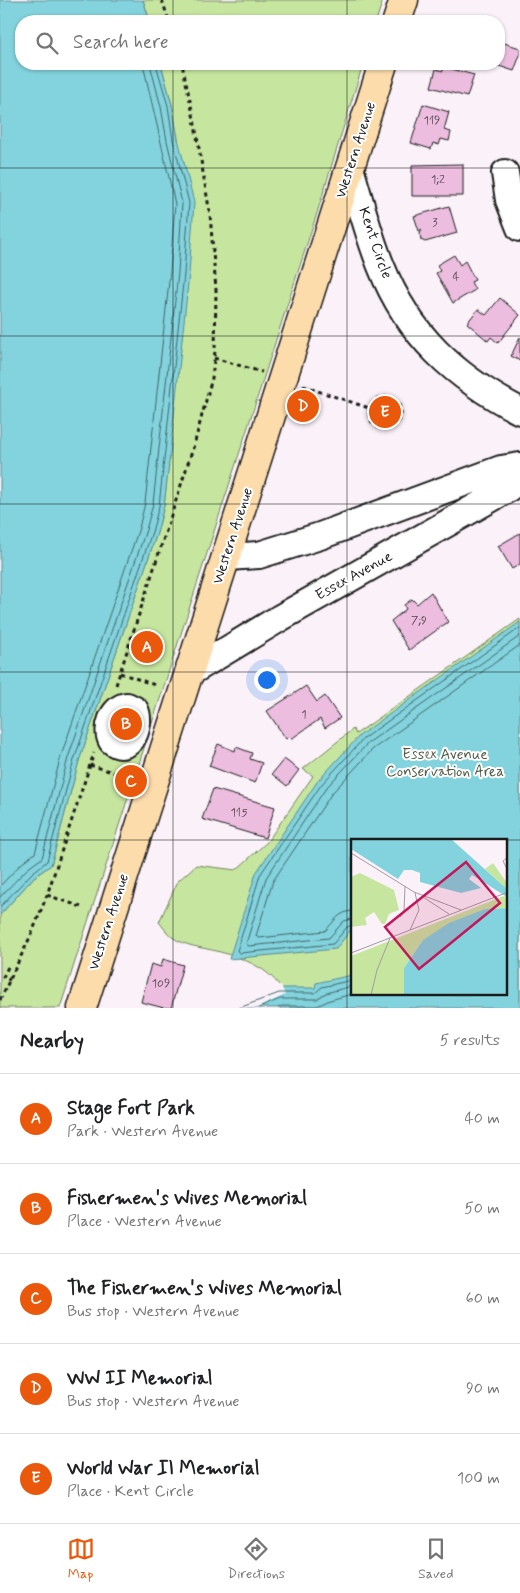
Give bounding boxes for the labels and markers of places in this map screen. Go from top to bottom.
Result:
pin: D [287,387,319,425]
pin: E [369,393,401,431]
pin: A [131,628,163,666]
pin: B [110,705,142,743]
pin: C [115,762,147,800]

